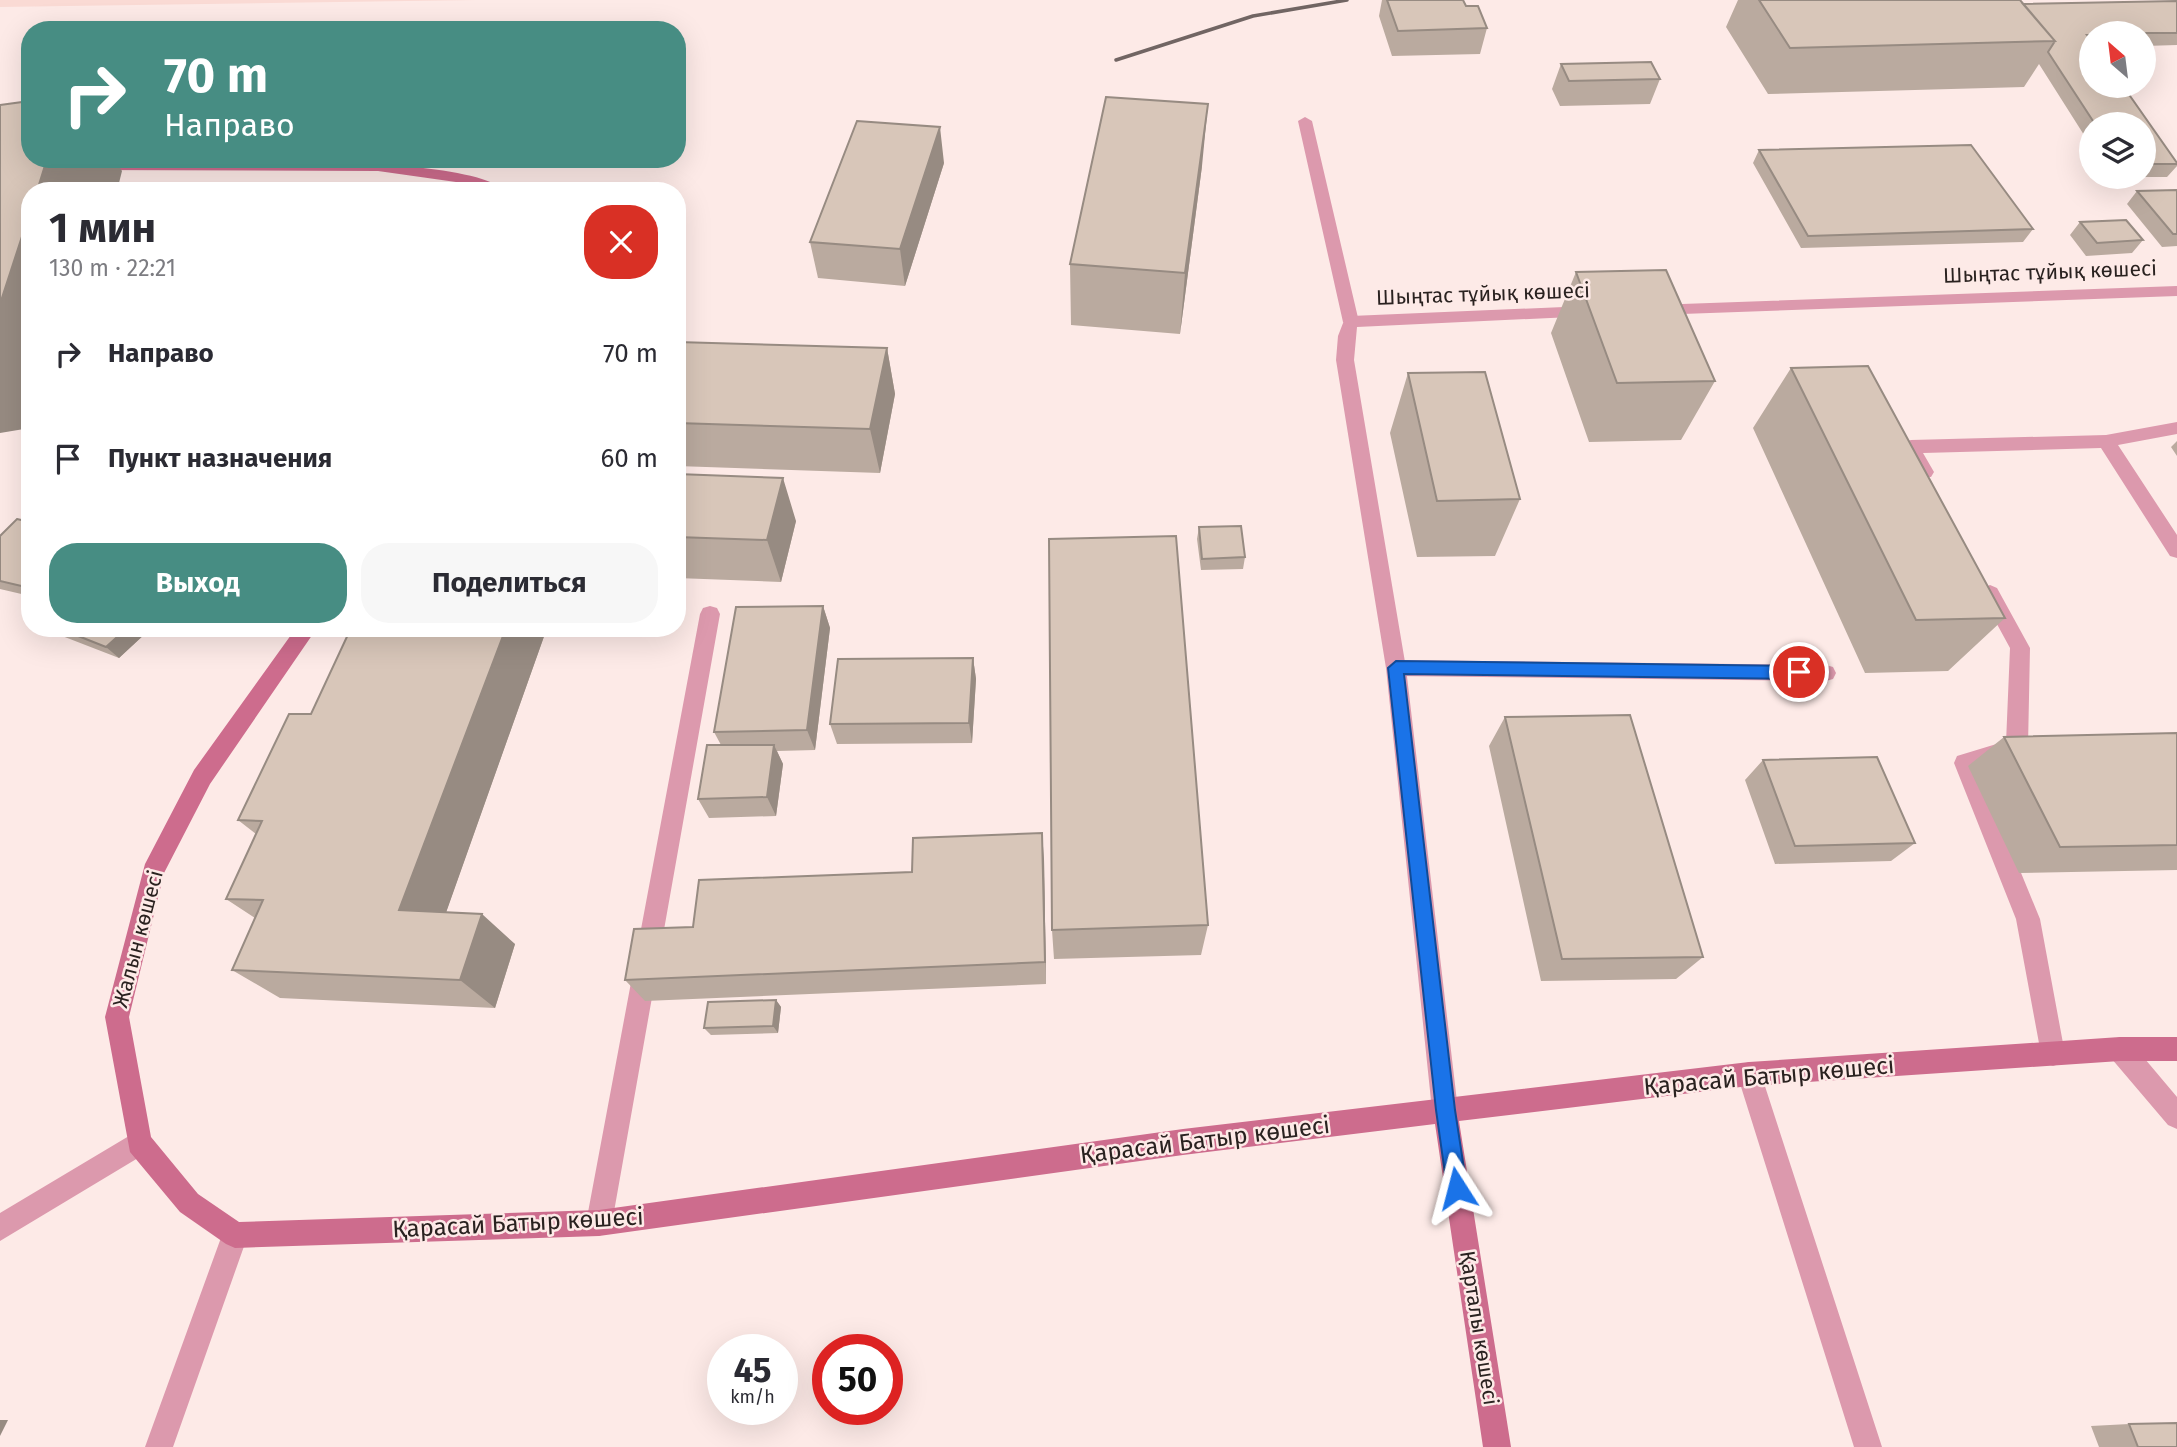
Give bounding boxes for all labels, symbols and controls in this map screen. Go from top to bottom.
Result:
north arrow [2079,21,2156,98]
map controls [2079,21,2156,189]
text: 70 m [164,46,268,105]
icon: right [49,49,140,140]
text: Направо [164,106,295,144]
button: layers [2079,112,2156,189]
text: 1 мин [49,203,156,253]
button: close [584,205,658,279]
text: 130 m · 22:21 [49,254,176,282]
street label: Шыңтас тұйық көшесі [1943,255,2157,289]
street label: Шыңтас тұйық көшесі [1376,277,1590,311]
icon: right [49,335,87,373]
text: Направо [108,338,214,369]
text: 70 m [603,338,658,369]
icon: arrive [49,440,87,478]
text: Пункт назначения [108,443,332,474]
text: 60 m [600,443,658,474]
button: Выход [49,543,347,623]
button: Поделиться [361,543,658,623]
pin [1769,642,1829,702]
icon: arrive [1780,653,1818,691]
street label: Жалын көшесі [107,867,169,1011]
street label: Қарасай Батыр көшесі [1642,1051,1896,1101]
street label: Қарасай Батыр көшесі [1078,1111,1332,1169]
position arrow [1420,1151,1494,1225]
street label: Қарасай Батыр көшесі [392,1202,644,1244]
street label: Қарталы көшесі [1454,1249,1504,1407]
speed limit sign: 50 [812,1334,903,1425]
text: 45 [733,1349,772,1391]
text: km/h [730,1386,775,1408]

